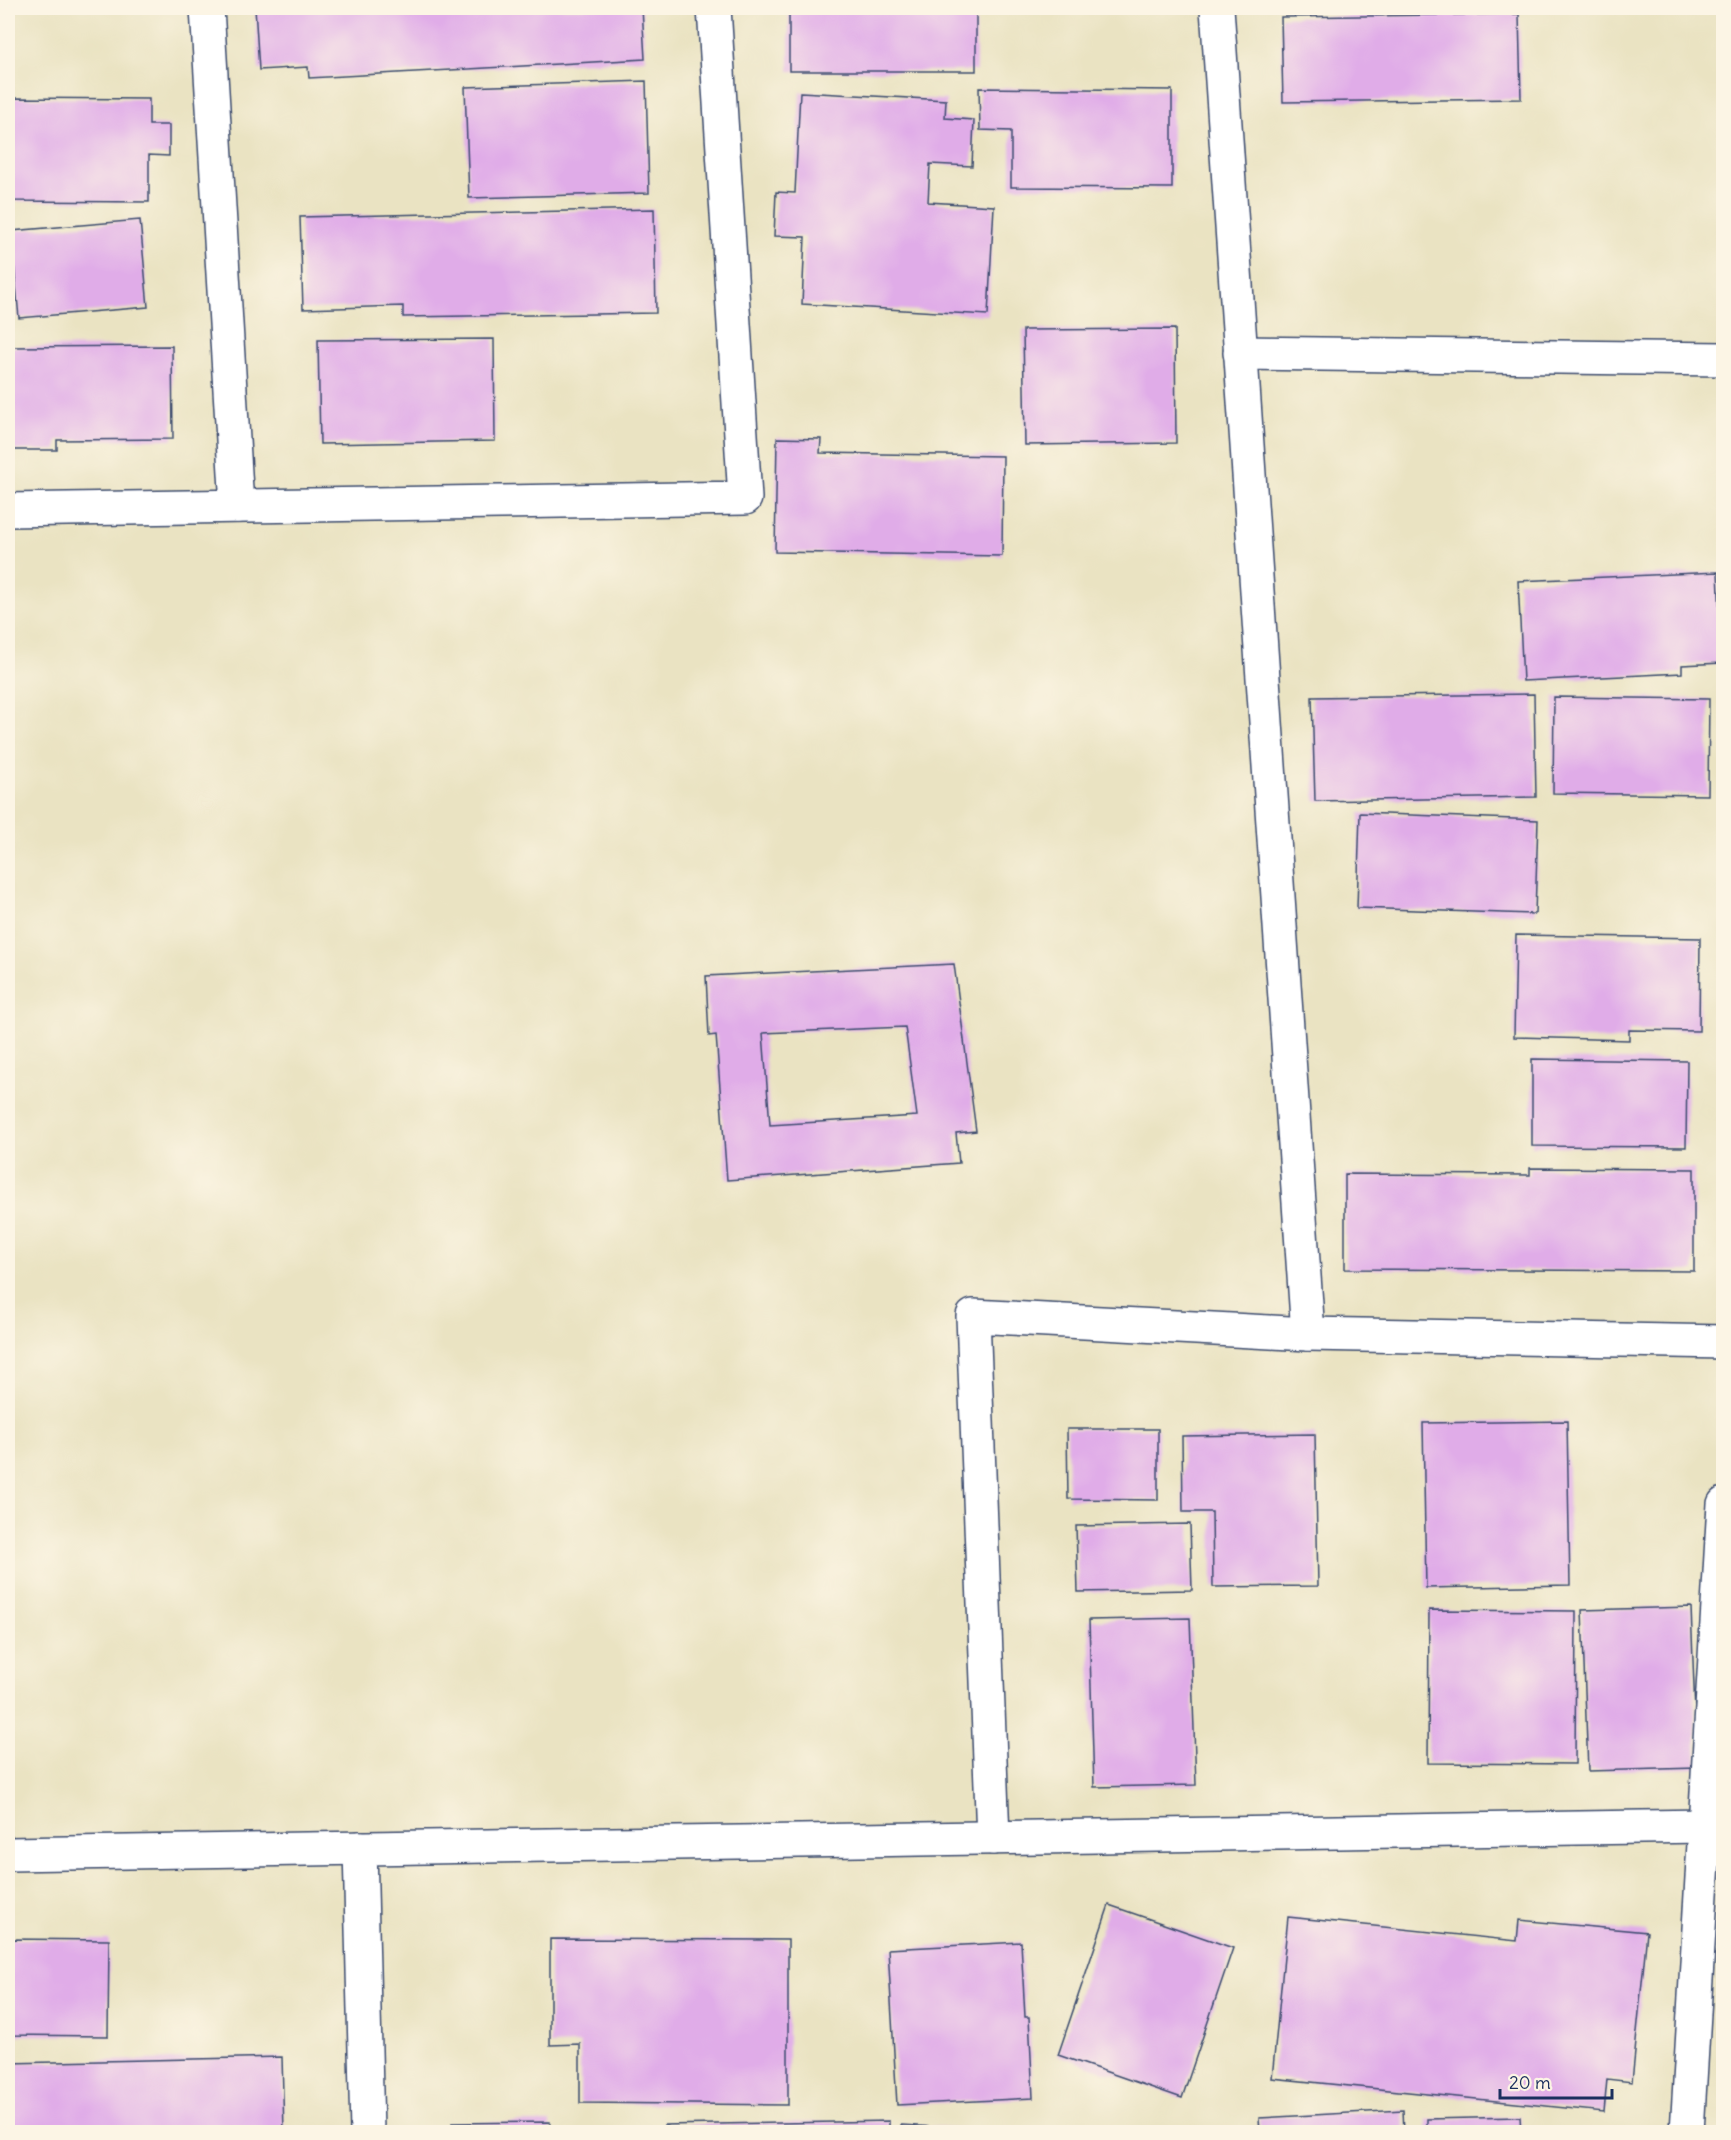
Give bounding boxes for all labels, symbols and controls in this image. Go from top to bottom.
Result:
scale bar [1500,2062,1612,2100]
text: 20 m [1509,2071,1551,2094]

